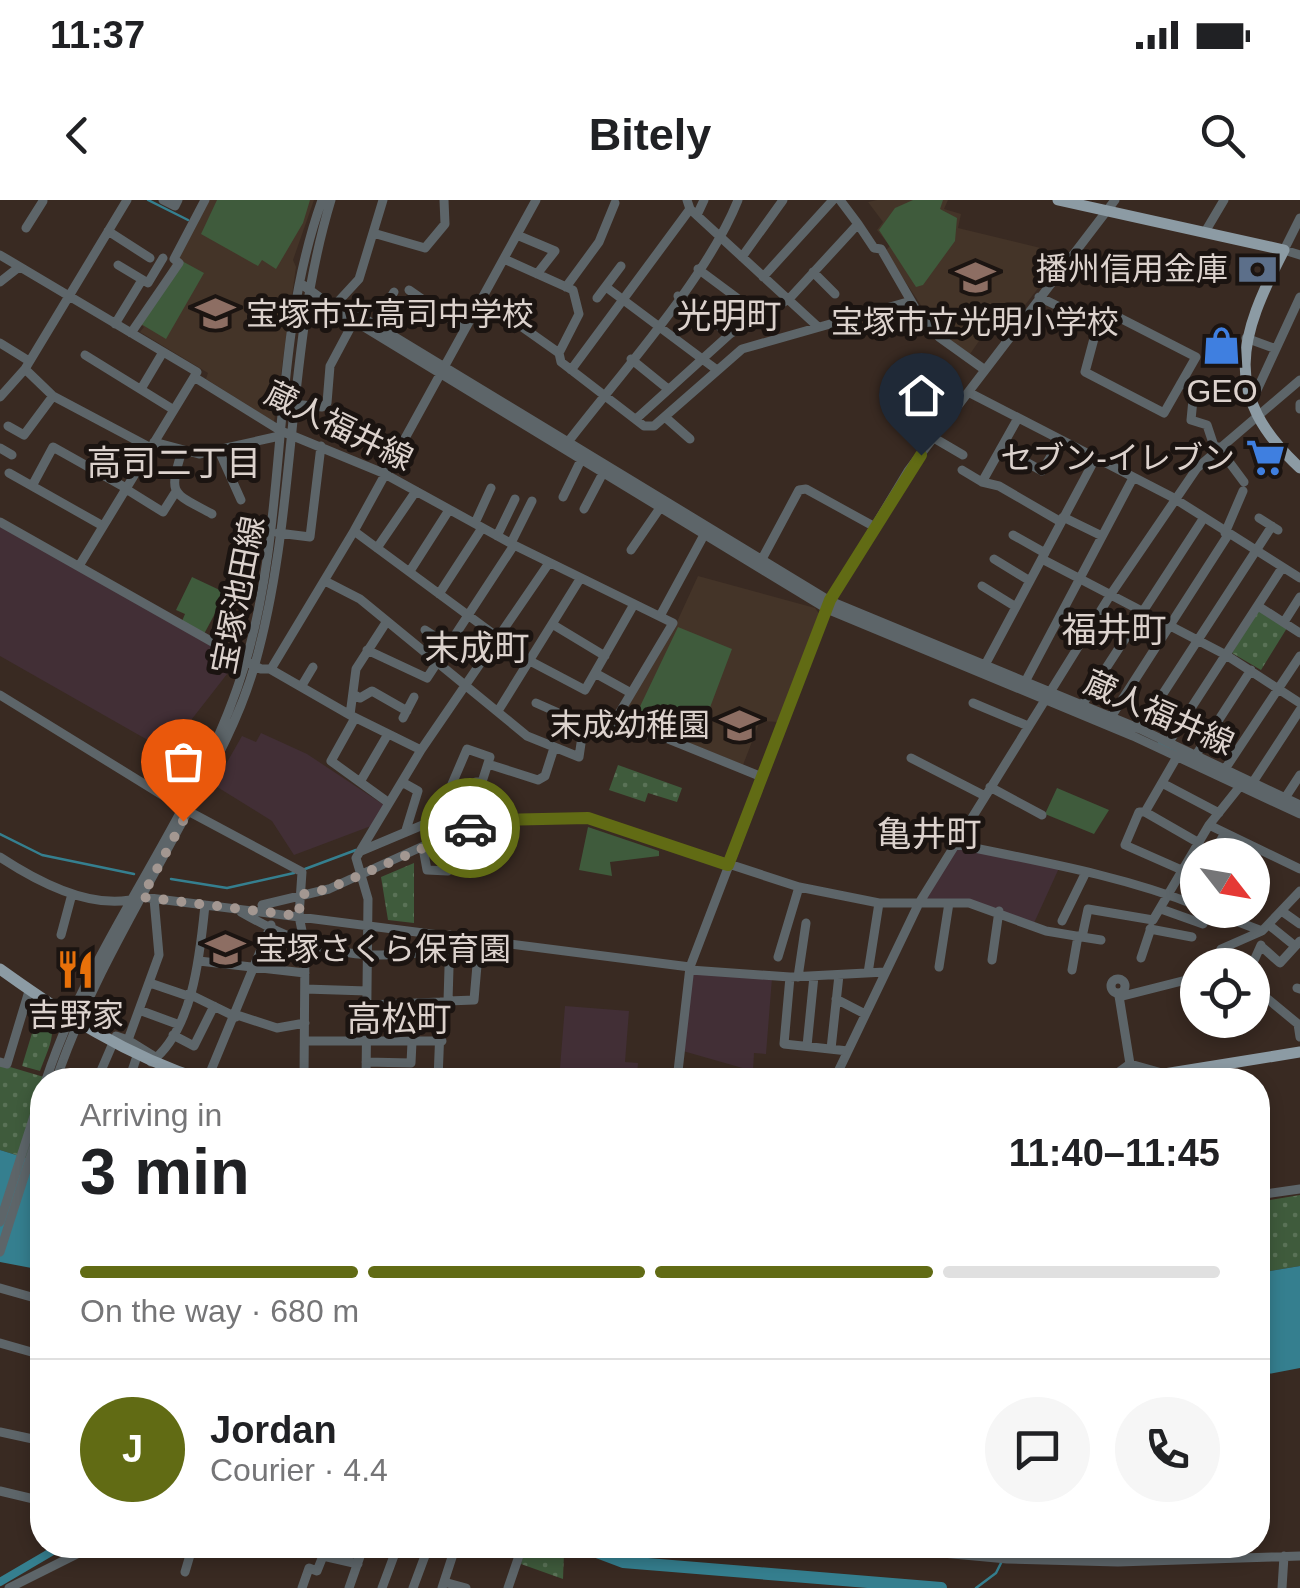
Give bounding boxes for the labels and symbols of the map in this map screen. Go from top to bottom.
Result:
bank icon: 播州信用金庫 [1237,248,1279,290]
place label: 播州信用金庫 [1036,251,1228,287]
school or university icon: 宝塚市立光明小学校 [954,256,996,298]
school or university icon: 宝塚市立高司中学校 [195,293,237,335]
place label: 宝塚市立高司中学校 [246,296,534,332]
district label: 光明町 [676,296,782,335]
place label: 宝塚市立光明小学校 [831,304,1119,340]
shop icon: GEO [1201,325,1243,367]
pin [879,353,964,456]
place label: GEO [1186,373,1258,409]
street label: 蔵人福井線 [259,375,419,477]
supermarket icon: セブン-イレブン [1244,437,1286,479]
place label: セブン-イレブン [1000,440,1235,476]
district label: 高司二丁目 [86,443,262,482]
street label: 宝塚池田線 [205,513,271,677]
district label: 福井町 [1061,610,1167,649]
district label: 末成町 [424,628,530,667]
street label: 蔵人福井線 [1079,664,1239,762]
school or university icon: 末成幼稚園 [719,704,761,746]
place label: 末成幼稚園 [550,707,710,743]
pin [141,719,226,822]
courier [420,778,520,878]
district label: 亀井町 [876,814,982,853]
north arrow [1180,838,1270,928]
school or university icon: 宝塚さくら保育園 [204,928,246,970]
place label: 宝塚さくら保育園 [255,931,511,967]
restaurant icon: 吉野家 [55,949,97,991]
place label: 吉野家 [28,997,124,1033]
district label: 高松町 [346,999,452,1038]

